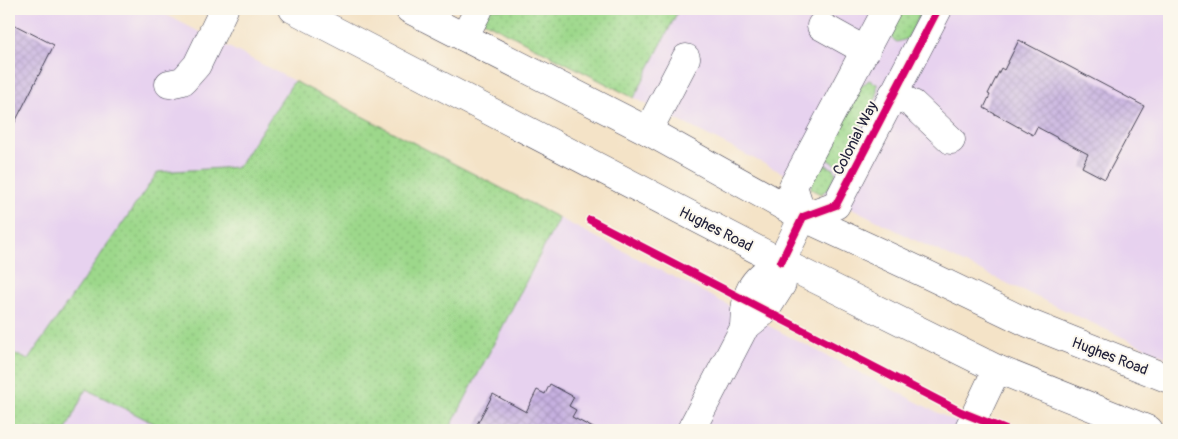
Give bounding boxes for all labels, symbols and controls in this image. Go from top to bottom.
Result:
street label: Colonial Way [829,98,882,178]
street label: Hughes Road [676,203,756,256]
street label: Hughes Road [1069,333,1151,380]

